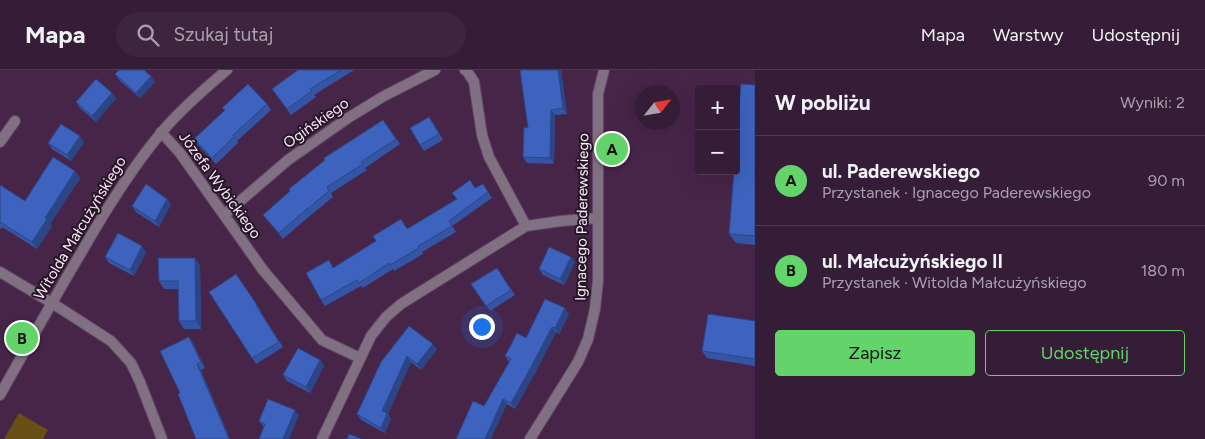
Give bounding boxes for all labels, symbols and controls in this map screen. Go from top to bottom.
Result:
search box [116,12,466,57]
text: Mapa [25,20,86,49]
icon: search [134,21,162,49]
text: Szukaj tutaj [174,23,273,46]
text: Mapa [921,24,965,46]
text: Warstwy [993,24,1064,46]
text: Udostępnij [1092,24,1180,46]
north arrow [635,85,680,130]
map controls [695,85,740,175]
button: + [695,85,740,130]
text: W pobliżu [775,90,871,115]
text: Wyniki: 2 [1120,93,1185,112]
street label: Ogińskiego [280,94,352,152]
street label: Józefa Wybickiego [175,128,265,242]
pin: A [596,130,628,168]
button: − [695,130,740,175]
street label: Ignacego Paderewskiego [572,133,592,301]
street label: Witolda Małcużyńskiego [30,153,130,303]
text: ul. Paderewskiego [822,160,980,183]
text: A [785,171,797,190]
text: 90 m [1148,171,1185,190]
text: Przystanek · Ignacego Paderewskiego [822,183,1091,202]
text: ul. Małcużyńskiego II [822,250,1003,273]
text: B [786,261,796,280]
text: 180 m [1141,261,1185,280]
text: Przystanek · Witolda Małcużyńskiego [822,273,1087,292]
your location [469,314,495,340]
pin: B [6,319,38,357]
button: Zapisz [775,330,975,376]
button: Udostępnij [985,330,1185,376]

